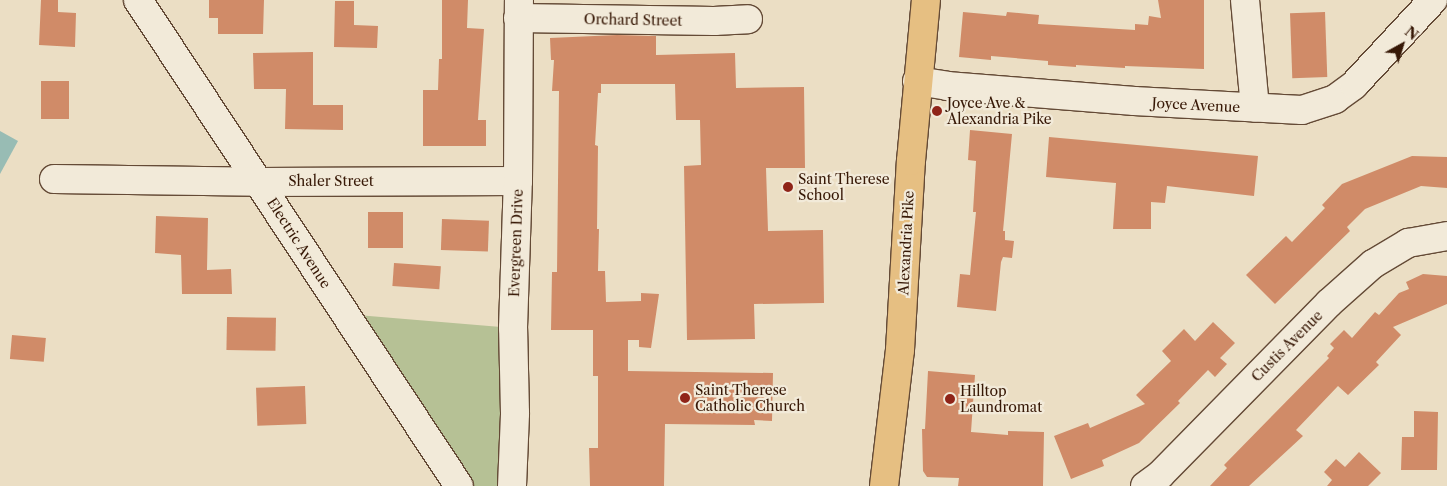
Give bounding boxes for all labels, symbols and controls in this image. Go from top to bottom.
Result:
street label: Orchard Street [584,11,682,29]
north arrow [1377,20,1427,70]
text: N [1401,23,1422,44]
street label: Joyce Avenue [1151,94,1241,116]
place label: Joyce Ave & Alexandria Pike [947,95,1052,128]
marker: Joyce Ave & Alexandria Pike [931,105,943,117]
place label: Saint Therese School [798,171,890,203]
street label: Shaler Street [288,173,374,189]
marker: Saint Therese School [782,181,794,193]
street label: Evergreen Drive [506,189,526,297]
street label: Alexandria Pike [895,190,917,296]
street label: Electric Avenue [263,194,335,292]
street label: Custis Avenue [1248,307,1326,385]
place label: Saint Therese Catholic Church [695,382,805,414]
place label: Hilltop Laundromat [960,383,1042,416]
marker: Saint Therese Catholic Church [679,392,691,404]
marker: Hilltop Laundromat [944,393,956,405]

